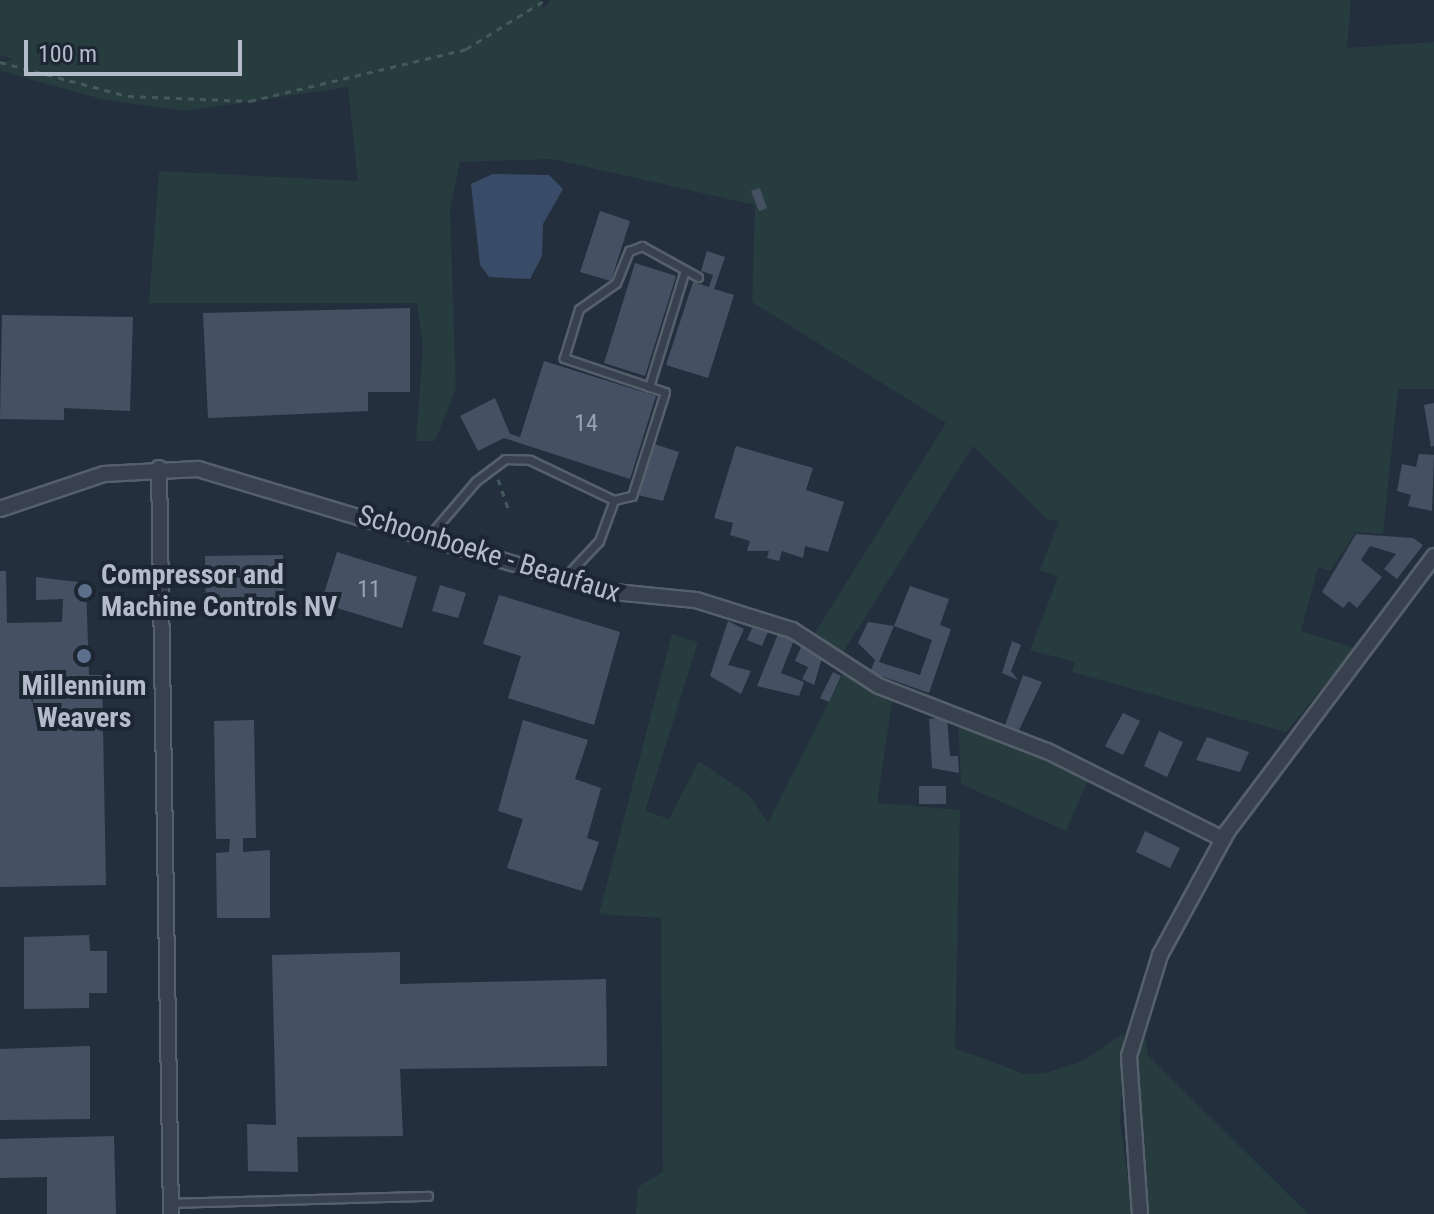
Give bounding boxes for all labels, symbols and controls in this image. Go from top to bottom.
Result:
scale bar [28,24,246,74]
text: 100 m [38,40,97,68]
house number: 14 [574,410,598,438]
street label: Schoonboeke - Beaufaux [354,498,624,610]
place label: Compressor and Machine Controls NV [101,558,337,624]
house number: 11 [357,576,381,604]
marker: Compressor and Machine Controls NV [76,582,94,600]
marker: Millennium Weavers [75,647,93,665]
place label: Millennium Weavers [22,669,146,735]

